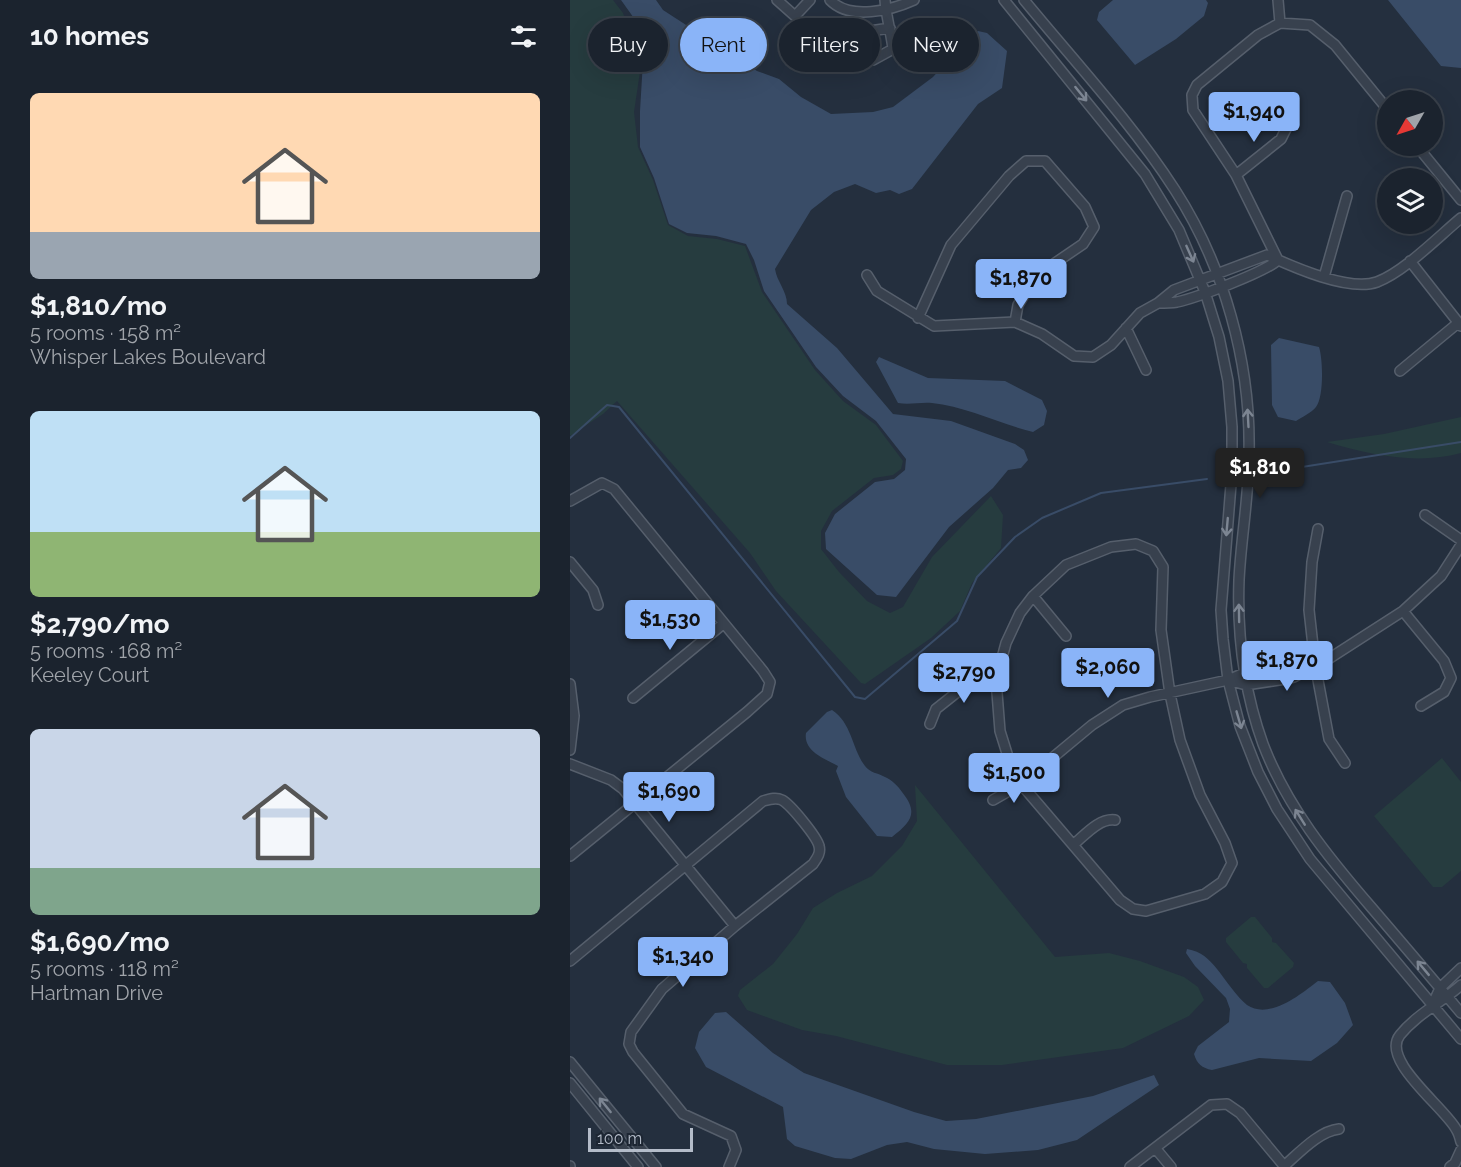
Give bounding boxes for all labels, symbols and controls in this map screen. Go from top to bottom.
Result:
chip: Buy [588,18,668,72]
chip: Rent [680,18,767,72]
chip: Filters [779,18,880,72]
chip: New [892,18,979,72]
icon: filters [507,20,540,53]
text: 10 homes [30,21,149,51]
one-way arrow [1074,86,1087,102]
north arrow [1377,90,1443,156]
map controls [1377,90,1443,234]
pin: $1,940 [1205,92,1303,143]
text: $1,940 [1223,99,1285,123]
icon: home [231,132,339,240]
button: layers [1377,168,1443,234]
one-way arrow [1185,245,1196,263]
pin: $1,870 [972,259,1070,310]
text: $1,870 [990,266,1052,290]
text: $1,810/mo [30,291,167,321]
text: 5 rooms · 158 m² [30,321,181,345]
text: Whisper Lakes Boulevard [30,345,266,369]
one-way arrow [1242,409,1253,429]
pin: $1,810 [1211,448,1309,499]
icon: home [231,450,339,558]
text: $1,810 [1229,455,1291,479]
one-way arrow [1221,517,1232,537]
pin: $1,530 [621,600,719,651]
one-way arrow [1233,603,1245,623]
text: $1,530 [639,607,701,631]
text: $2,790/mo [30,609,170,639]
text: 5 rooms · 168 m² [30,639,182,663]
pin: $1,870 [1238,641,1336,692]
pin: $2,060 [1059,648,1157,699]
text: $1,870 [1256,648,1318,672]
pin: $2,790 [915,653,1013,704]
text: $2,060 [1075,655,1141,679]
text: $2,790 [932,660,996,684]
text: Keeley Court [30,663,149,687]
one-way arrow [1234,710,1245,729]
pin: $1,500 [965,753,1063,804]
text: $1,500 [983,760,1045,784]
icon: home [231,768,339,876]
pin: $1,690 [620,772,718,823]
text: $1,690 [637,779,701,803]
one-way arrow [1293,809,1305,826]
text: $1,690/mo [30,927,169,957]
pin: $1,340 [634,937,732,988]
text: $1,340 [652,944,714,968]
text: 5 rooms · 118 m² [30,957,179,981]
one-way arrow [1416,961,1430,976]
text: Hartman Drive [30,981,163,1005]
one-way arrow [599,1097,612,1113]
scale bar [588,1125,693,1152]
text: 100 m [597,1129,642,1148]

